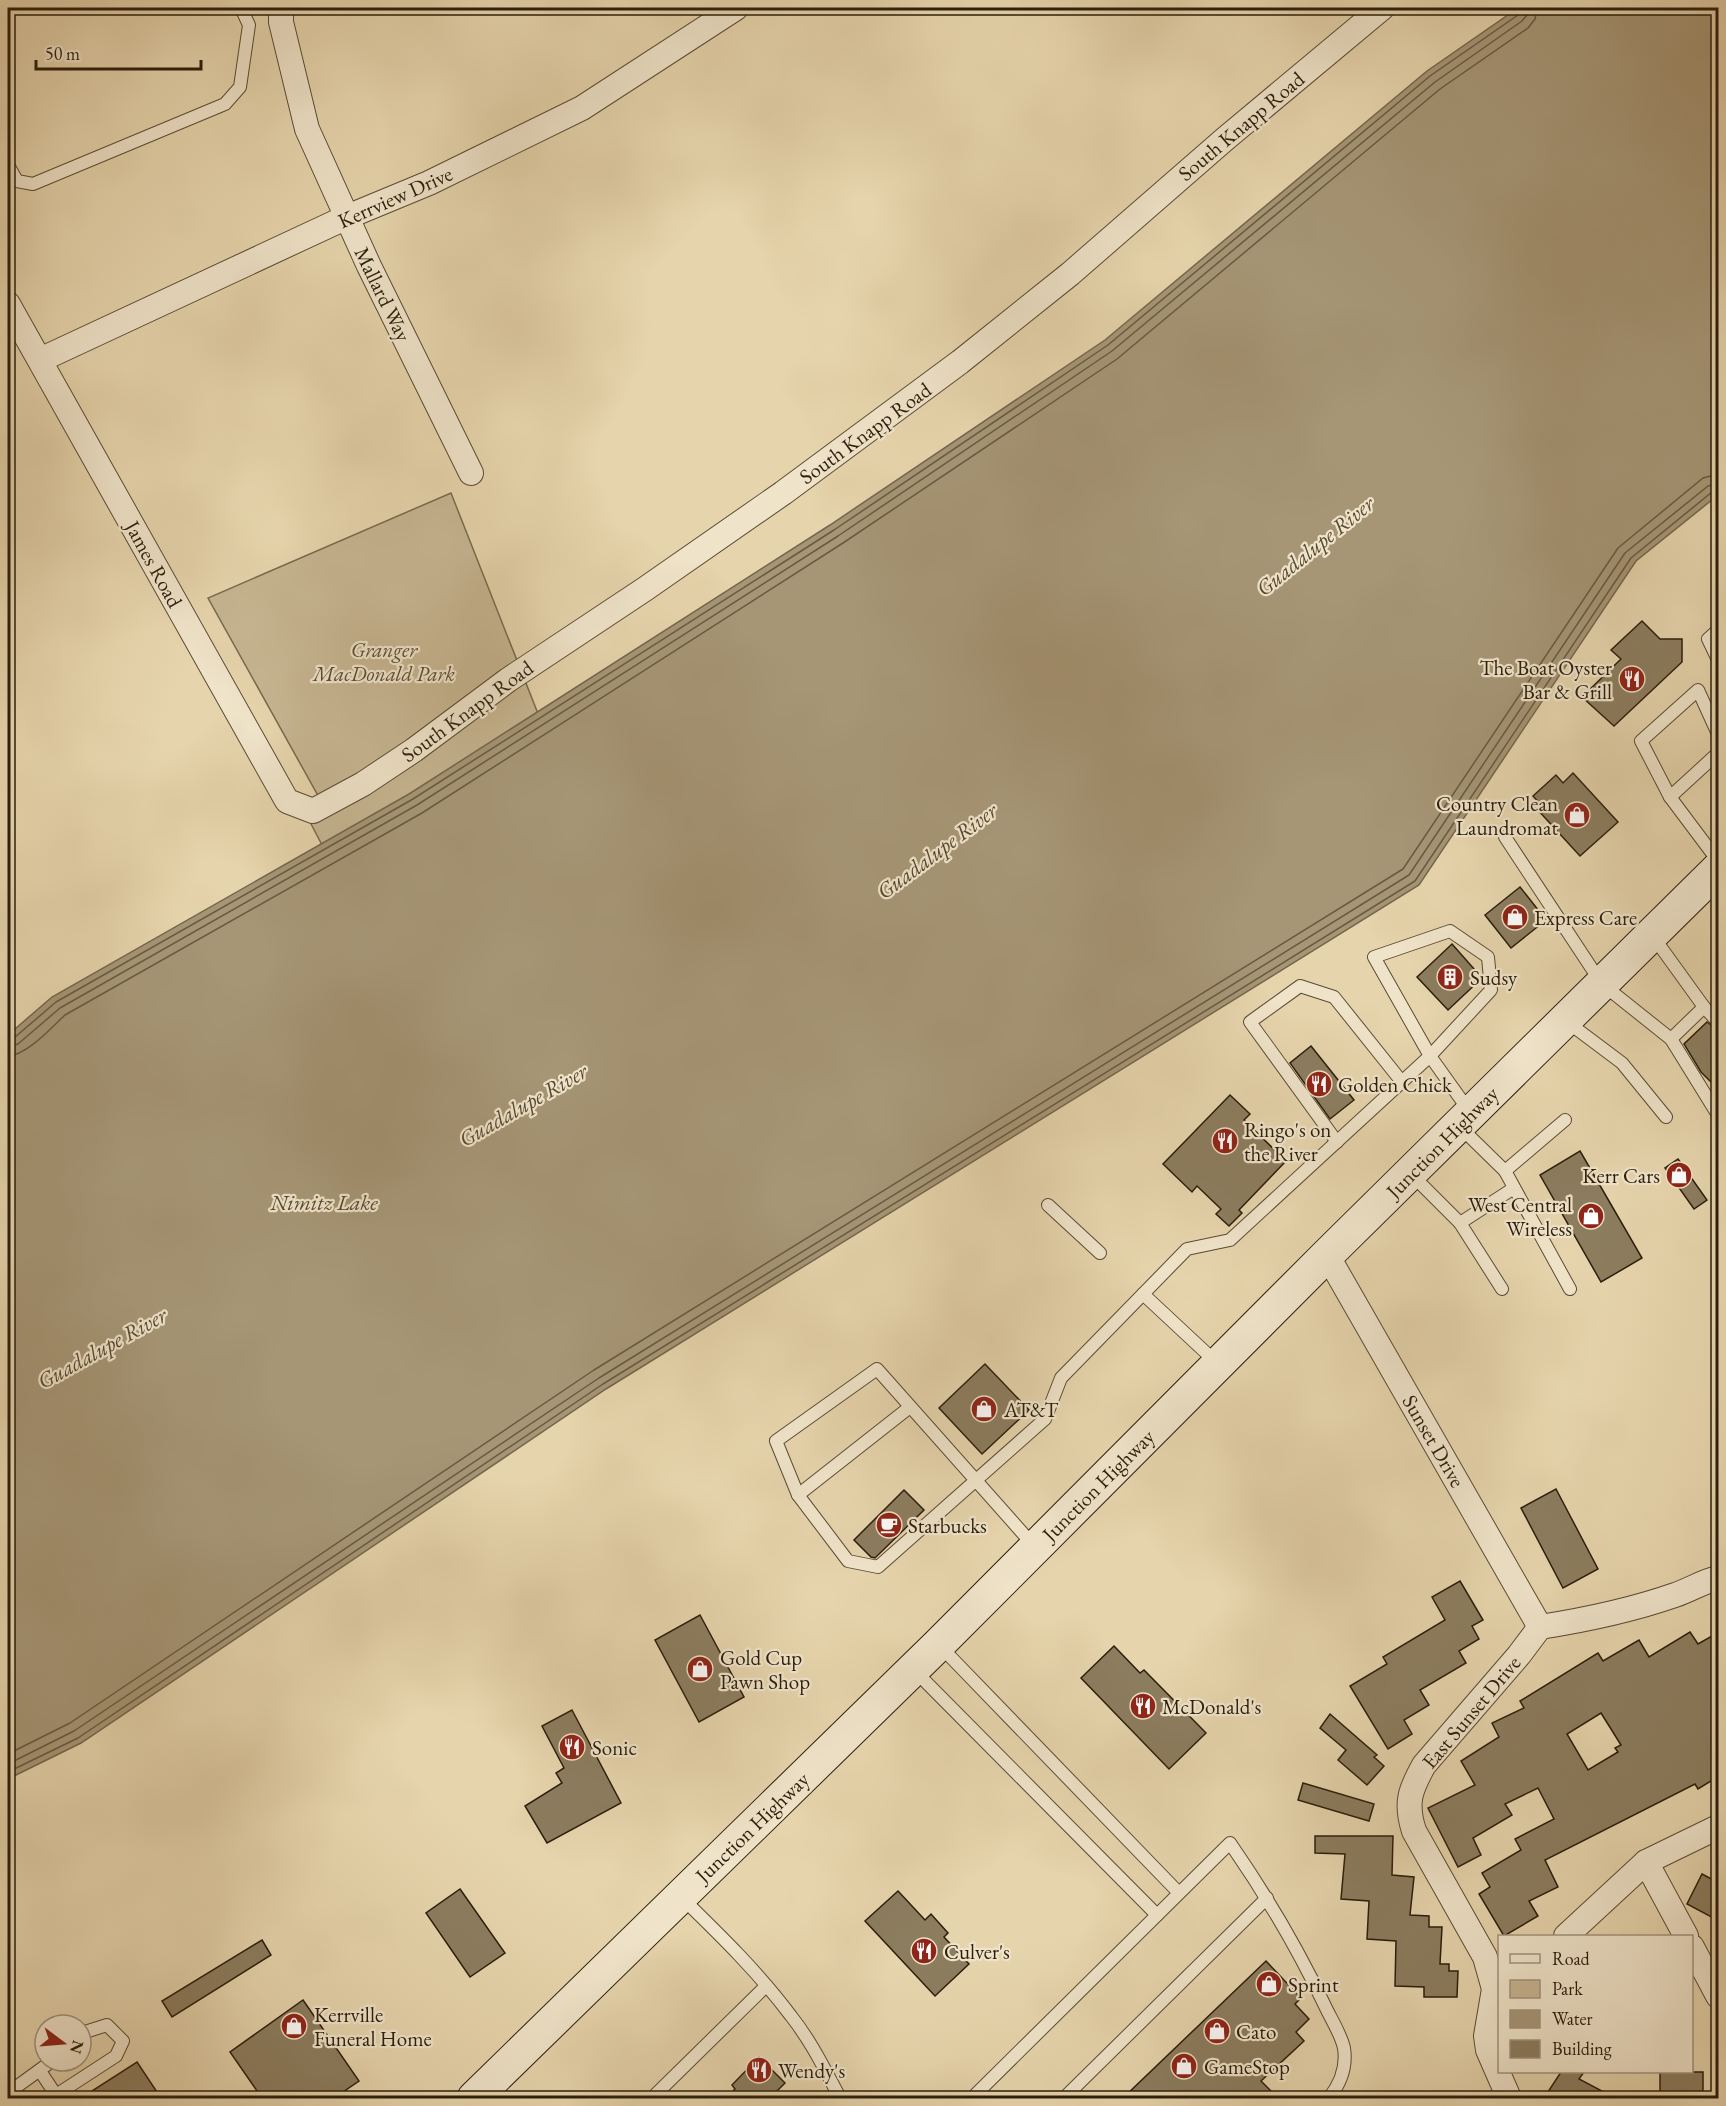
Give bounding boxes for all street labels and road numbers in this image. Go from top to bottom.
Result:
street label: South Knapp Road [1172,65,1310,187]
street label: Kerrview Drive [334,160,456,234]
street label: Mallard Way [349,242,418,346]
street label: South Knapp Road [794,376,937,490]
street label: James Road [118,514,189,612]
street label: South Knapp Road [396,654,539,768]
street label: Junction Highway [1379,1079,1505,1205]
street label: Sunset Drive [1397,1390,1471,1492]
street label: Junction Highway [1035,1422,1161,1548]
street label: East Sunset Drive [1416,1650,1526,1774]
street label: Junction Highway [688,1765,815,1890]

